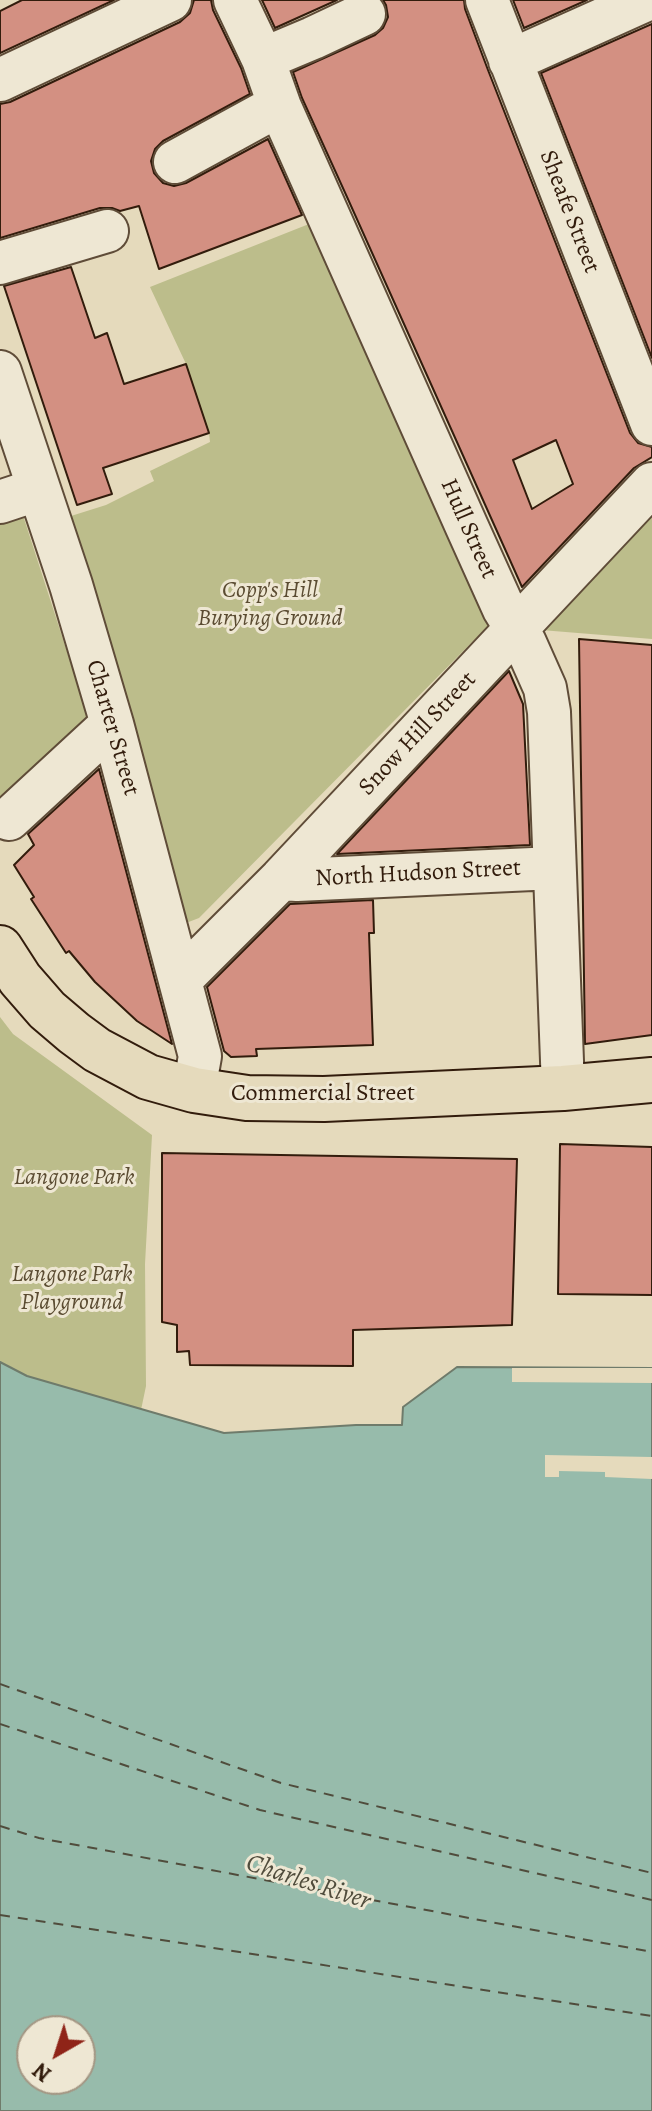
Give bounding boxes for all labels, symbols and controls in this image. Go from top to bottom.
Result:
street label: Sheafe Street [532,147,606,277]
street label: Hull Street [433,474,503,584]
park label: Copp's Hill Burying Ground [198,577,342,633]
street label: Charter Street [79,657,145,799]
street label: Snow Hill Street [353,666,483,802]
street label: North Hudson Street [314,854,522,894]
street label: Commercial Street [231,1080,415,1108]
park label: Langone Park [13,1164,135,1192]
park label: Langone Park Playground [11,1261,133,1317]
water label: Charles River [242,1848,374,1918]
north arrow [16,2015,96,2095]
text: N [26,2055,58,2089]

